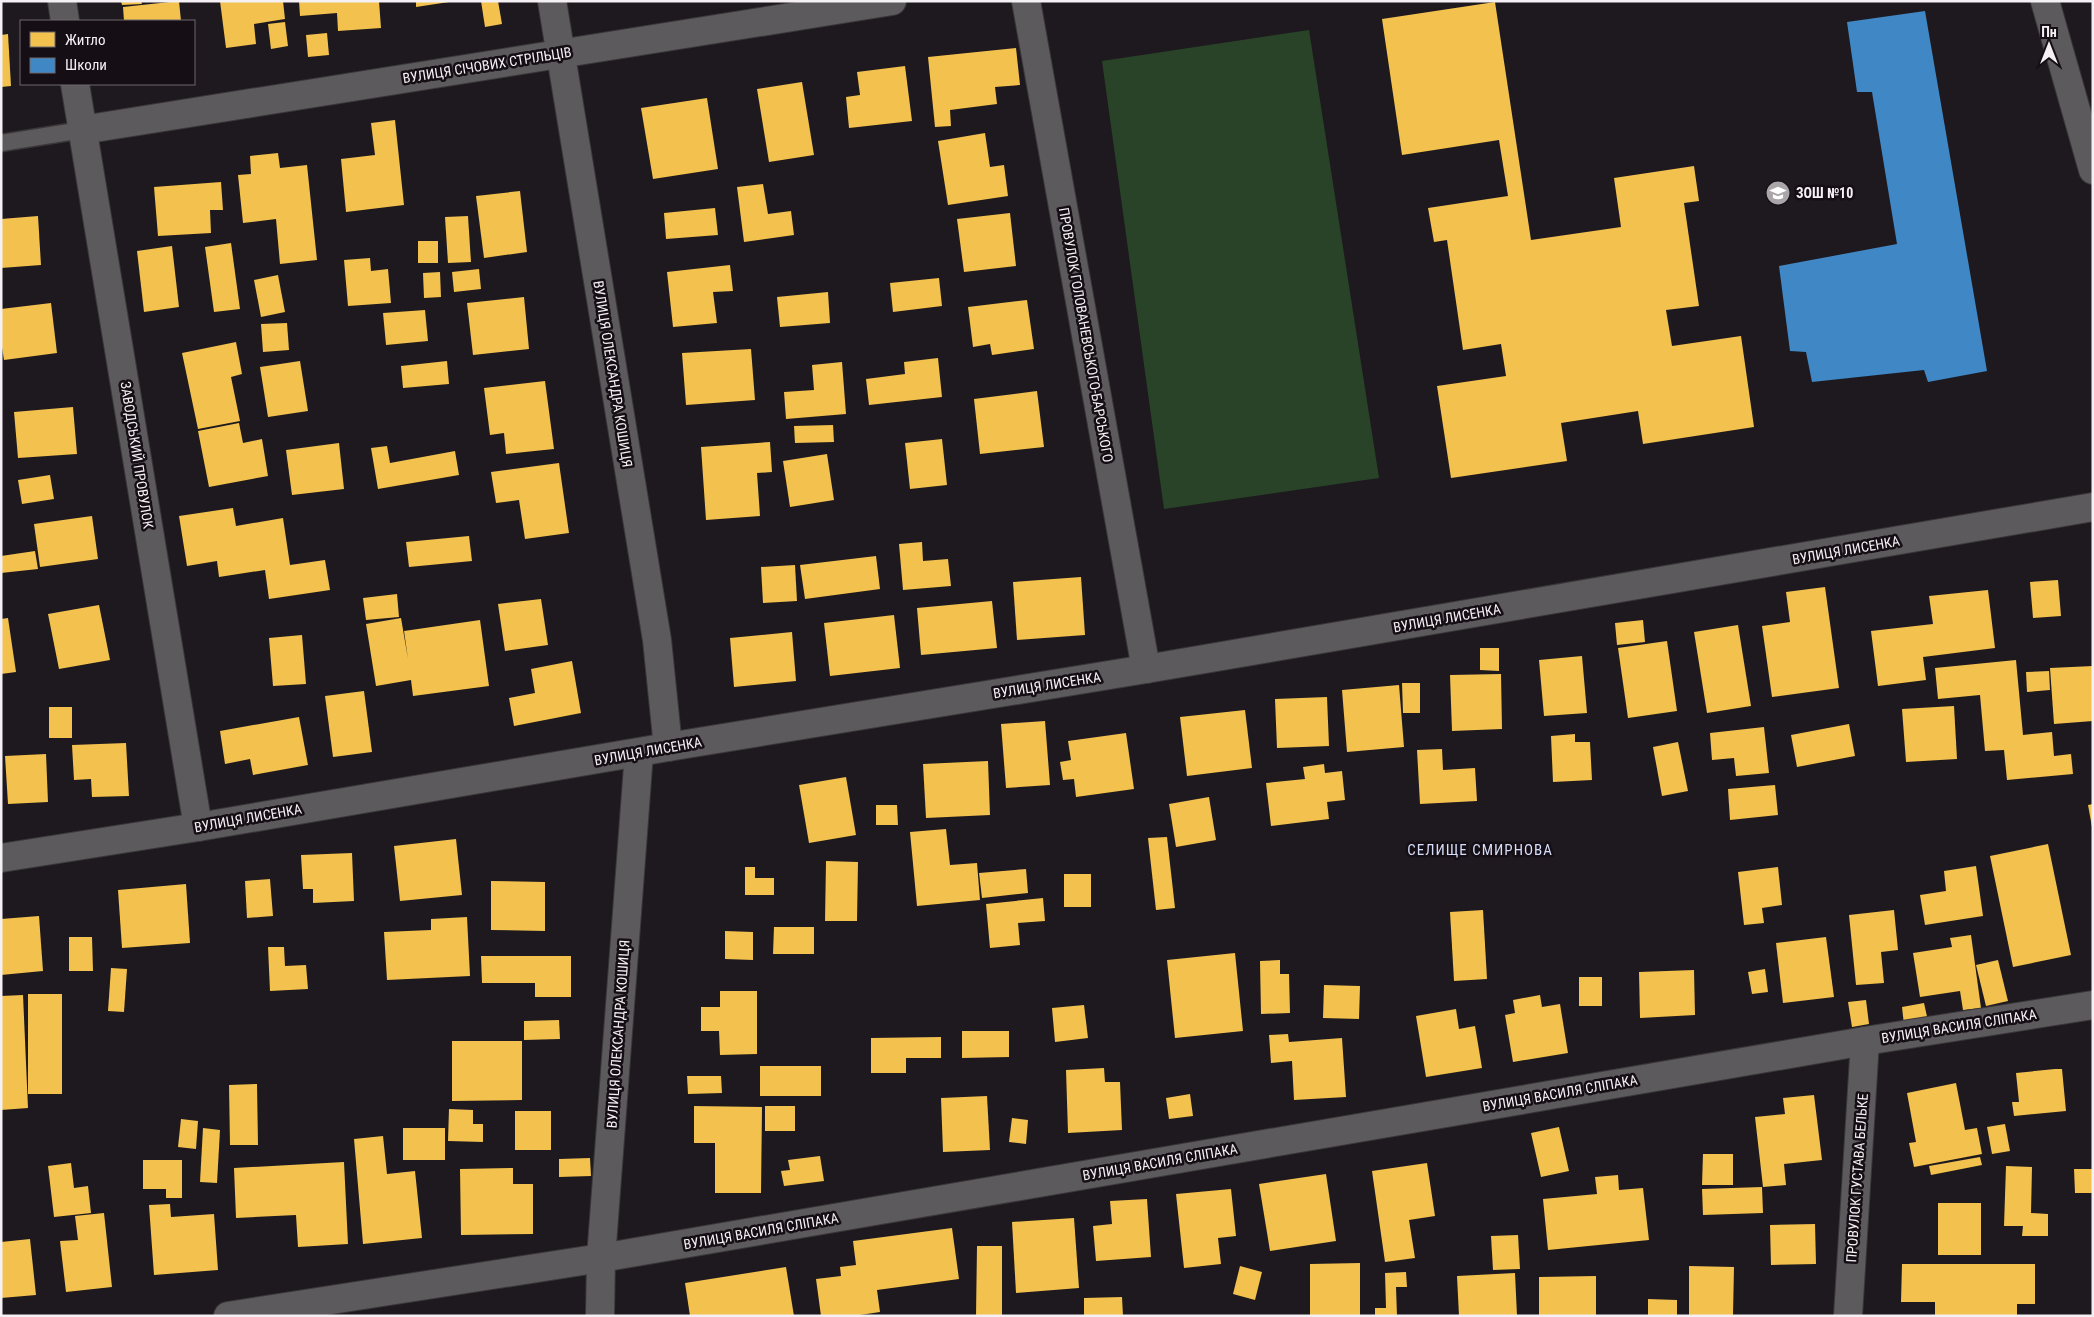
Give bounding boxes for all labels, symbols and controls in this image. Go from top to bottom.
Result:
legend [20,20,195,85]
north arrow [2024,20,2074,70]
text: Пн [2041,24,2057,40]
text: Житло [65,31,105,49]
street label: ВУЛИЦЯ СІЧОВИХ СТРІЛЬЦІВ [402,44,572,86]
text: Школи [65,56,107,74]
school or university icon: ЗОШ №10 [1765,180,1791,206]
place label: ЗОШ №10 [1796,185,1853,201]
street label: ПРОВУЛОК ГОЛОВАНЕВСЬКОГО-БАРСЬКОГО [1056,206,1116,464]
street label: ВУЛИЦЯ ОЛЕКСАНДРА КОШИЦЯ [590,280,636,468]
street label: ЗАВОДСЬКИЙ ПРОВУЛОК [117,380,157,530]
street label: ВУЛИЦЯ ЛИСЕНКА [1791,533,1901,567]
street label: ВУЛИЦЯ ЛИСЕНКА [1392,601,1502,635]
street label: ВУЛИЦЯ ЛИСЕНКА [992,669,1102,701]
street label: ВУЛИЦЯ ЛИСЕНКА [593,734,703,768]
street label: ВУЛИЦЯ ЛИСЕНКА [193,801,303,835]
district label: СЕЛИЩЕ СМИРНОВА [1407,841,1553,859]
street label: ВУЛИЦЯ ОЛЕКСАНДРА КОШИЦЯ [603,939,633,1129]
street label: ВУЛИЦЯ ВАСИЛЯ СЛІПАКА [1880,1006,2038,1046]
street label: ВУЛИЦЯ ВАСИЛЯ СЛІПАКА [1481,1071,1639,1115]
street label: ПРОВУЛОК ГУСТАВА БЕЛЬКЕ [1843,1093,1871,1263]
street label: ВУЛИЦЯ ВАСИЛЯ СЛІПАКА [1081,1140,1239,1184]
street label: ВУЛИЦЯ ВАСИЛЯ СЛІПАКА [682,1209,840,1253]

